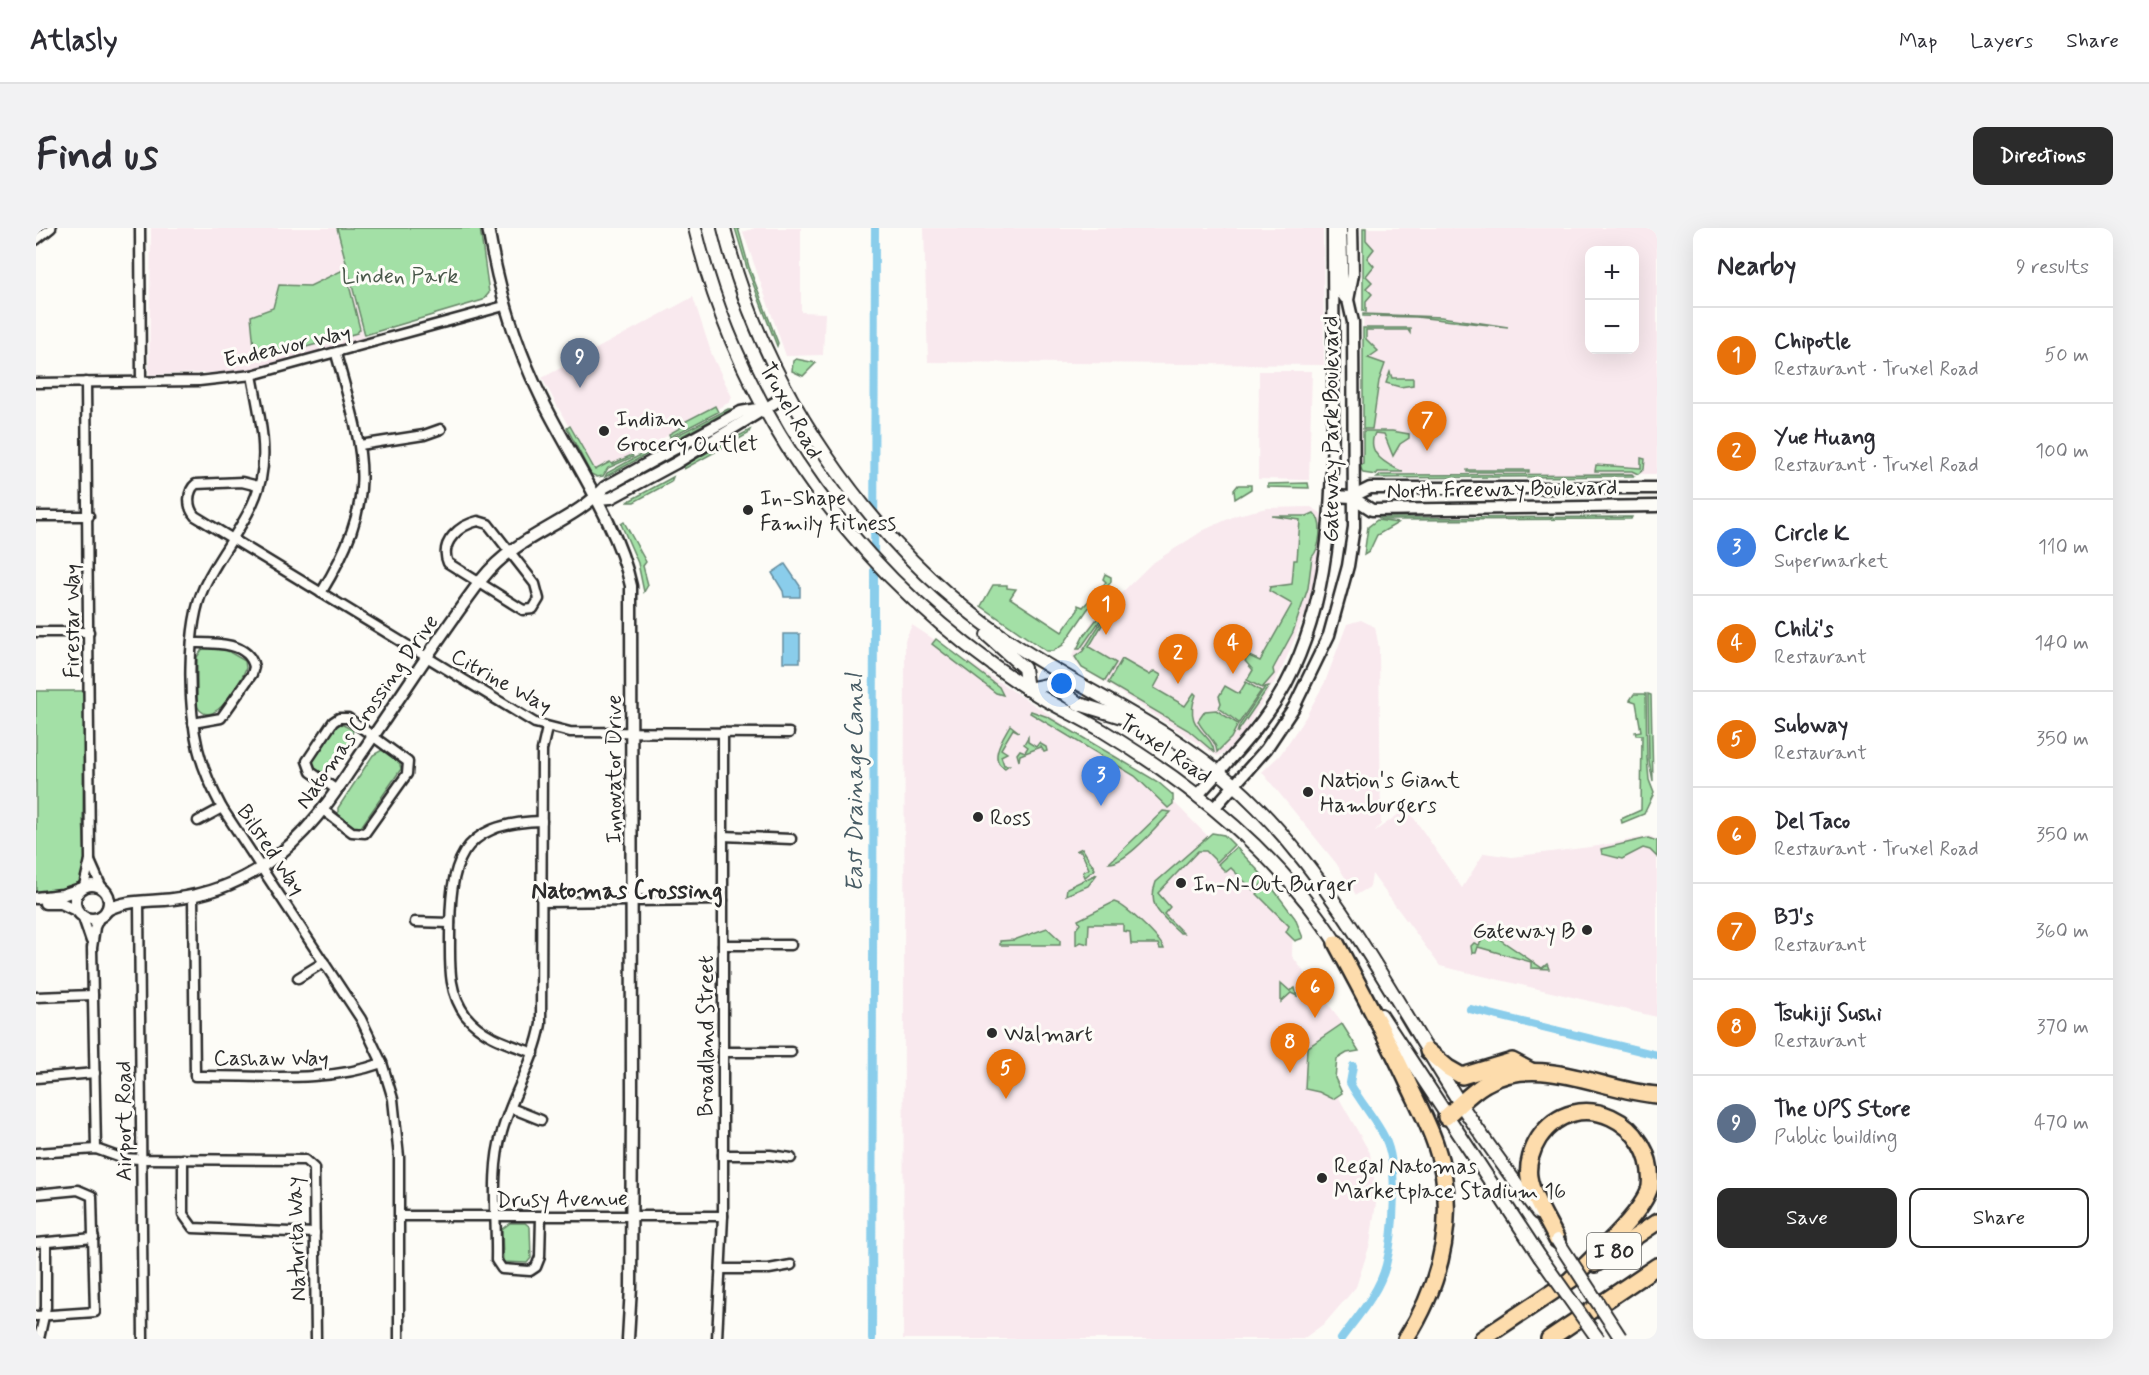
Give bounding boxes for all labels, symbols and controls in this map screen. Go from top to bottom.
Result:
text: Atlasly [30,23,118,60]
text: Map [1899,27,1937,55]
text: Layers [1970,27,2033,55]
text: Share [2066,27,2119,55]
button: Directions [1973,127,2113,185]
text: Find us [36,129,158,184]
map controls [1585,246,1639,354]
button: + [1585,246,1639,300]
text: Nearby [1717,250,1796,284]
text: 9 results [2016,254,2089,281]
park label: Linden Park [342,263,458,291]
button: − [1585,300,1639,354]
street label: Gateway Park Boulevard [1318,315,1346,543]
street label: Endeavor Way [221,319,354,375]
text: Chipotle [1774,328,1851,356]
pin: 9 [560,338,600,388]
text: 1 [1732,342,1741,369]
text: 50 m [2044,342,2089,369]
text: Restaurant · Truxel Road [1774,356,1979,383]
street label: Truxel Road [752,358,828,464]
pin: 7 [1408,402,1446,451]
place label: Indian Grocery Outlet [616,406,758,459]
marker: Indian Grocery Outlet [597,424,611,438]
text: Yue Huang [1774,424,1875,452]
text: 2 [1732,438,1741,465]
text: 100 m [2035,438,2089,465]
text: Restaurant · Truxel Road [1774,452,1979,479]
street label: North Freeway Boulevard [1386,474,1618,506]
place label: In-Shape Family Fitness [760,485,897,538]
marker: In-Shape Family Fitness [741,503,755,517]
text: Circle K [1774,520,1849,548]
text: 3 [1732,534,1741,561]
text: 110 m [2038,534,2089,561]
text: Supermarket [1774,548,1888,575]
street label: Firestar Way [59,564,87,678]
pin: 1 [1086,586,1126,635]
street label: Natomas Crossing Drive [290,609,446,815]
text: Chili's [1774,616,1833,644]
pin: 4 [1214,624,1252,674]
text: 4 [1731,630,1742,657]
text: 140 m [2035,630,2089,657]
pin: 2 [1158,634,1198,684]
street label: Citrine Way [446,643,557,721]
text: Restaurant [1774,644,1867,671]
your location [1047,669,1076,698]
water label: East Drainage Canal [840,672,871,892]
street label: Innovator Drive [601,695,629,843]
street label: Truxel Road [1113,708,1217,791]
text: Subway [1774,712,1848,740]
text: 5 [1731,726,1743,753]
text: 350 m [2036,726,2089,753]
text: Restaurant [1774,740,1867,767]
pin: 3 [1082,756,1120,806]
place label: Nation's Giant Hamburgers [1320,767,1460,823]
marker: Nation's Giant Hamburgers [1301,785,1315,799]
street label: Bilsted Way [230,799,311,901]
place label: Ross [990,805,1031,833]
text: Del Taco [1774,808,1850,836]
marker: Ross [971,810,985,824]
text: 6 [1731,822,1742,849]
text: 350 m [2036,822,2089,849]
text: Restaurant · Truxel Road [1774,836,1979,863]
place label: In-N-Out Burger [1193,871,1357,900]
district label: Natomas Crossing [531,876,723,908]
marker: In-N-Out Burger [1174,876,1188,890]
text: BJ's [1774,904,1813,932]
place label: Gateway B [1473,918,1576,946]
text: 7 [1730,918,1743,945]
text: 360 m [2036,918,2089,945]
marker: Gateway B [1580,923,1594,937]
text: Restaurant [1774,932,1867,959]
street label: Broadland Street [693,955,721,1117]
pin: 6 [1296,968,1334,1018]
text: Tsukiji Sushi [1774,1000,1882,1028]
text: 8 [1731,1014,1742,1041]
text: 370 m [2037,1014,2089,1041]
place label: Walmart [1004,1021,1093,1049]
pin: 8 [1270,1024,1310,1073]
marker: Walmart [985,1026,999,1040]
text: Restaurant [1774,1028,1867,1055]
street label: Cashaw Way [213,1045,329,1073]
pin: 5 [986,1050,1026,1099]
street label: Airport Road [111,1061,139,1181]
text: The UPS Store [1774,1096,1911,1124]
text: 9 [1732,1110,1741,1137]
text: 470 m [2034,1110,2089,1137]
text: Public building [1774,1124,1897,1151]
place label: Regal Natomas Marketplace Stadium 16 [1334,1153,1566,1206]
marker: Regal Natomas Marketplace Stadium 16 [1315,1171,1329,1185]
street label: Naturita Way [281,1176,313,1302]
street label: Drusy Avenue [496,1185,628,1215]
button: Save [1717,1188,1897,1248]
button: Share [1909,1188,2089,1248]
road number: I 80 [1587,1233,1641,1269]

